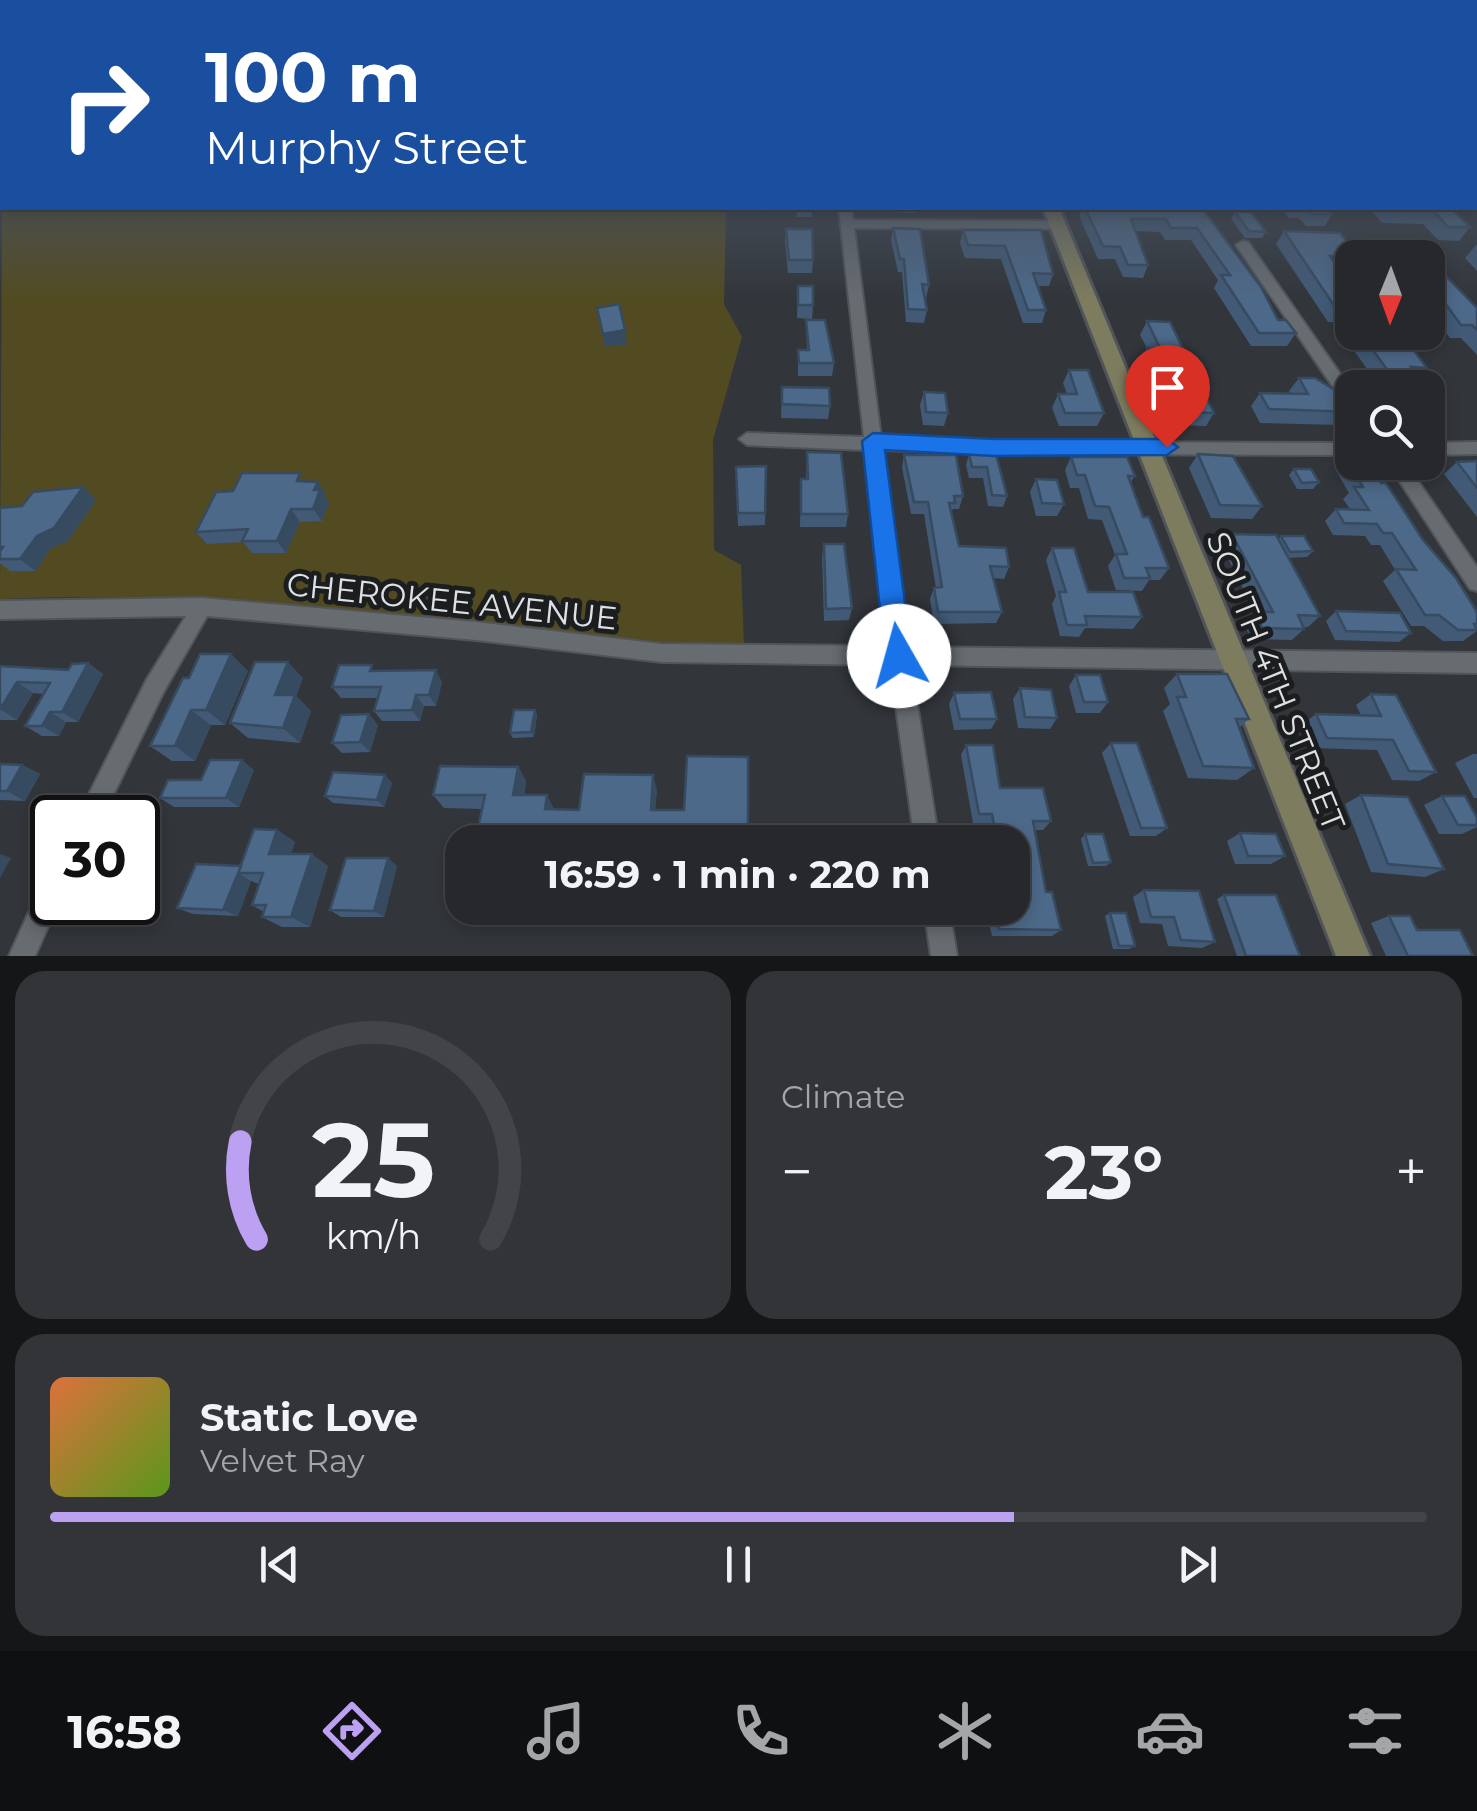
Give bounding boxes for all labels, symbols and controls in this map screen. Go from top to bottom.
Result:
text: 100 m [205,34,421,120]
icon: right [40,40,170,170]
text: Murphy Street [205,120,528,175]
north arrow [1335,240,1445,350]
map controls [1335,240,1445,480]
pin [1125,345,1210,448]
icon: arrive [1140,360,1195,415]
button: search [1335,370,1445,480]
street label: SOUTH 4TH STREET [1198,526,1354,837]
street label: CHEROKEE AVENUE [285,564,619,638]
position arrow [847,604,951,708]
speed limit sign: 30 [30,795,160,925]
text: 16:59 · 1 min · 220 m [544,851,931,898]
text: Climate [781,1077,905,1116]
text: 25 [311,1096,435,1223]
text: 23° [1045,1126,1163,1218]
text: − [781,1138,813,1205]
text: + [1395,1138,1427,1205]
text: km/h [325,1214,421,1258]
text: Static Love [200,1394,418,1441]
text: Velvet Ray [200,1441,365,1480]
icon: previous [252,1537,307,1592]
icon: pause [711,1537,766,1592]
icon: next [1170,1537,1225,1592]
icon: directions [317,1696,387,1766]
icon: music [521,1696,591,1766]
icon: phone [726,1696,796,1766]
icon: climate [930,1696,1000,1766]
icon: car [1135,1696,1205,1766]
icon: filters [1340,1696,1410,1766]
text: 16:58 [67,1704,182,1759]

